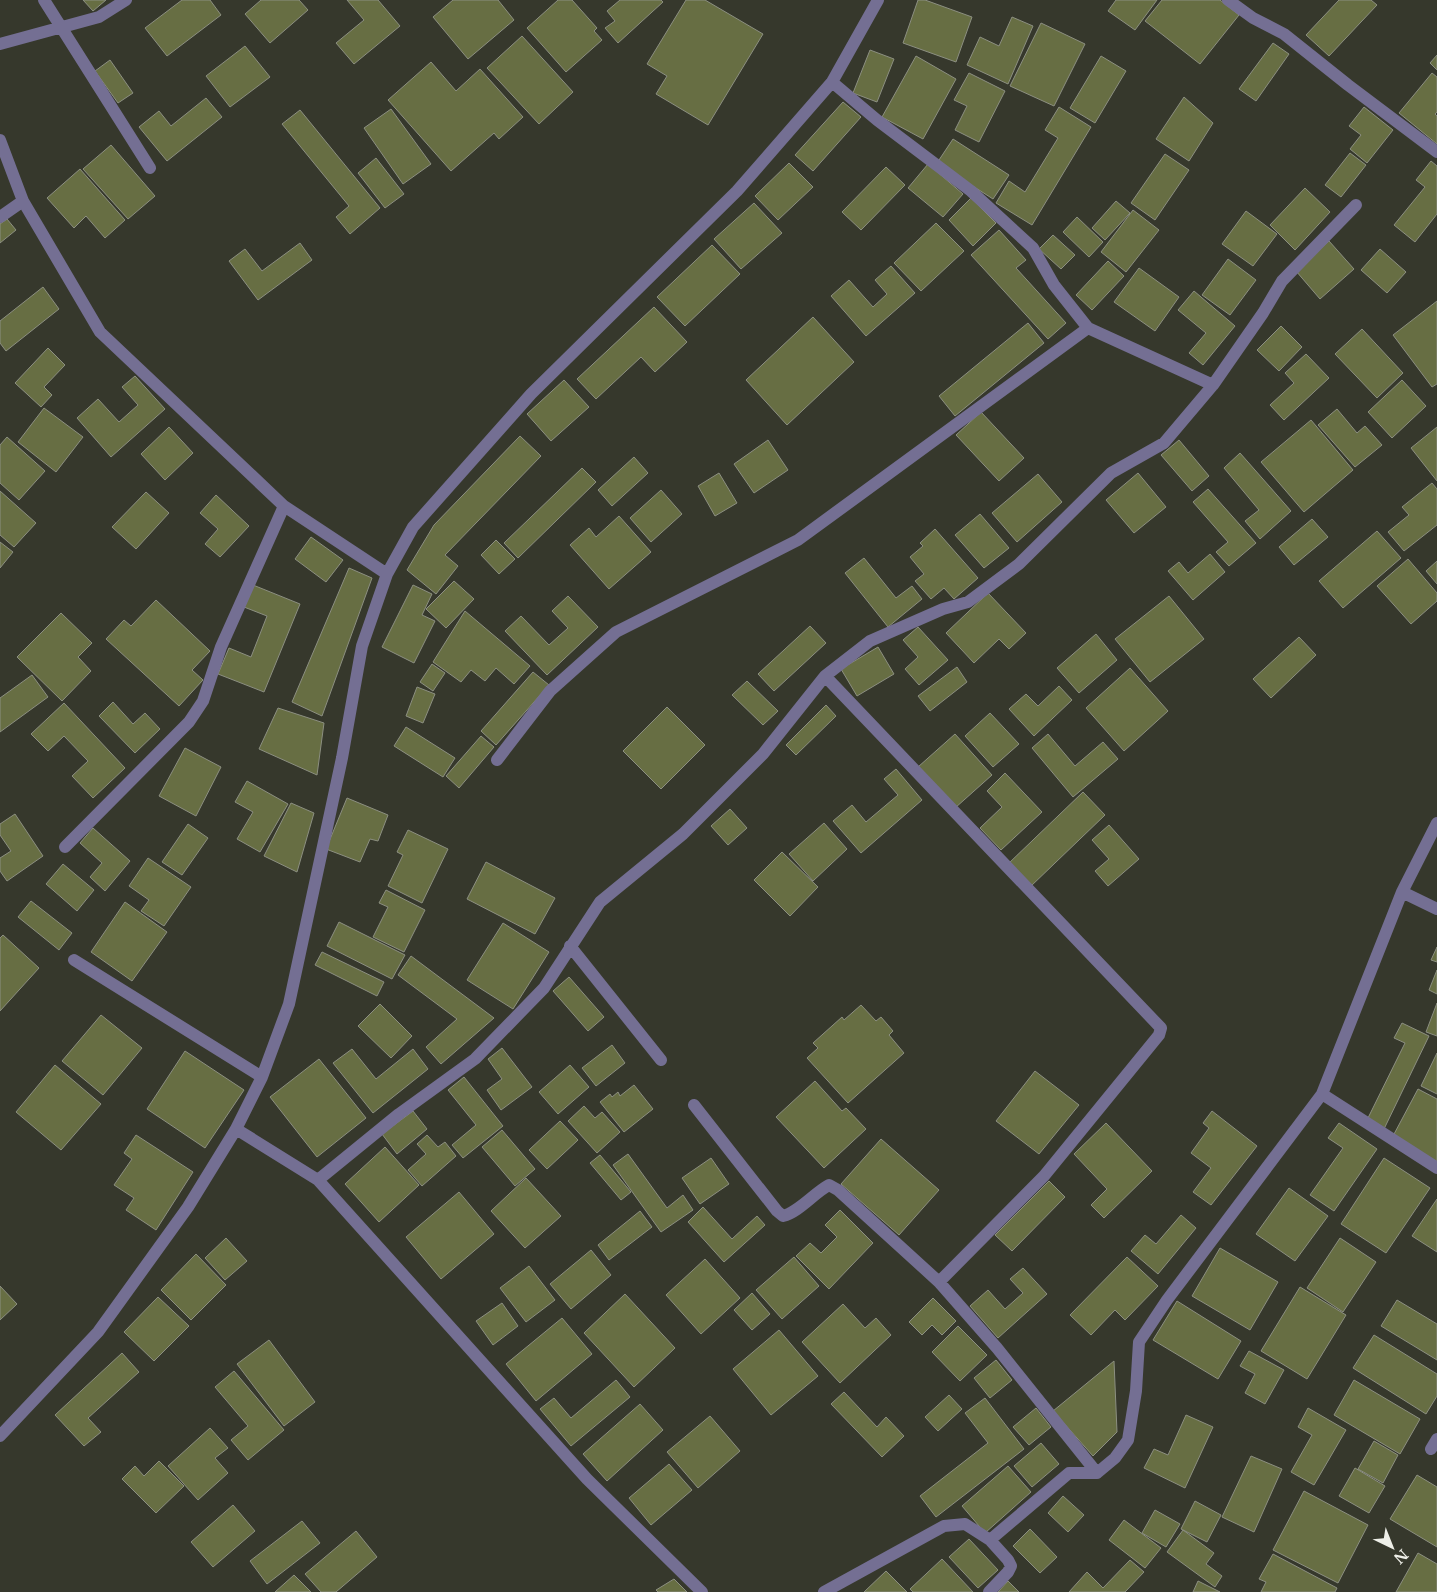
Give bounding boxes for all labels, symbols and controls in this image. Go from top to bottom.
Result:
north arrow [1367,1522,1417,1572]
text: N [1390,1545,1412,1568]

